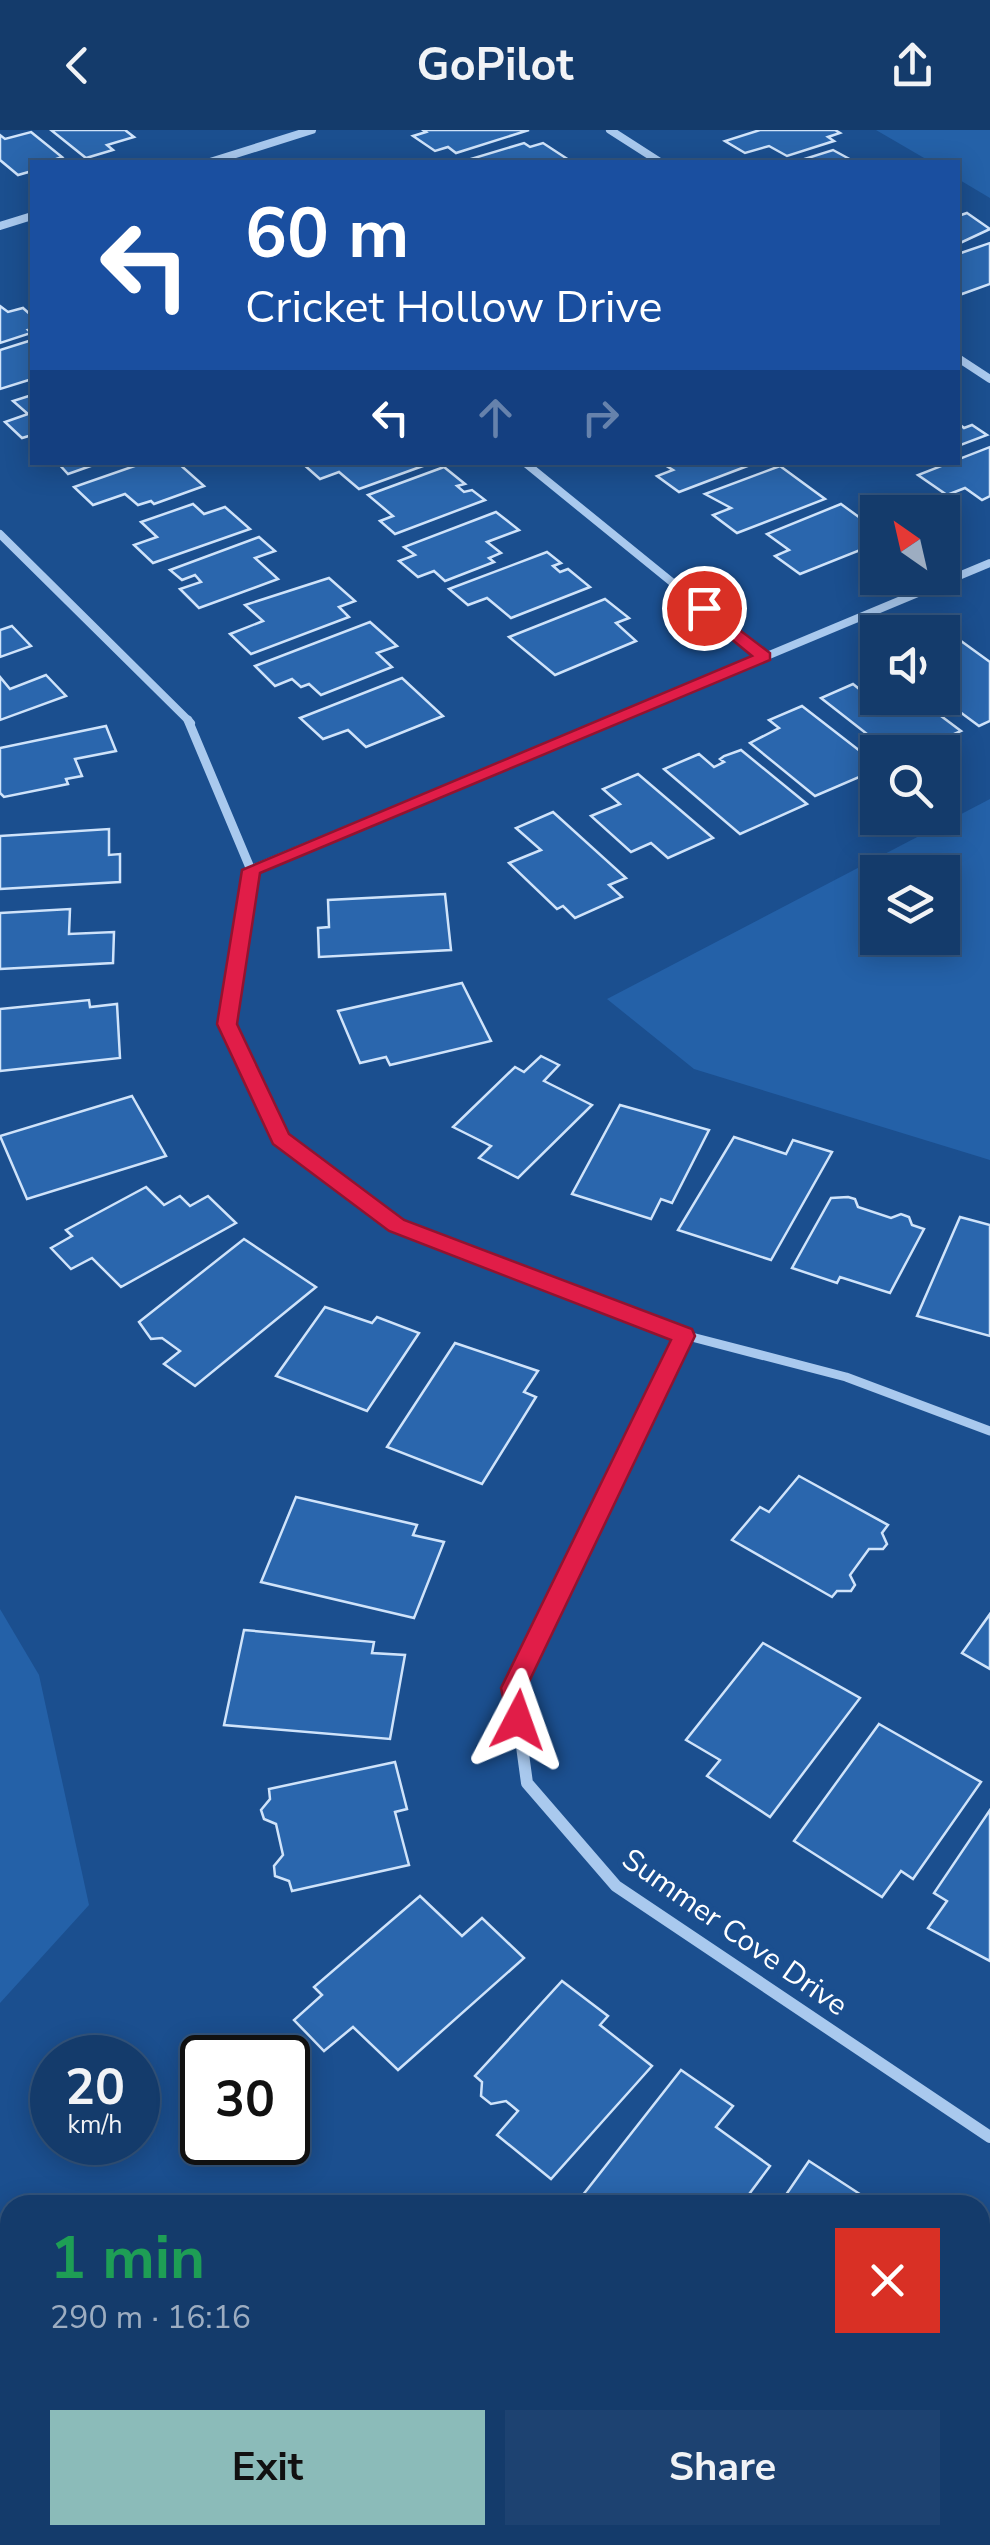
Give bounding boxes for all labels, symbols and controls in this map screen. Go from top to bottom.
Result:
text: GoPilot [417,35,573,96]
icon: back [50,38,105,93]
icon: share [885,38,940,93]
text: 60 m [245,186,409,282]
icon: left [80,200,210,330]
text: Cricket Hollow Drive [245,277,662,338]
icon: left [363,390,418,445]
icon: ahead [468,390,523,445]
icon: right [573,390,628,445]
north arrow [860,495,960,595]
map controls [860,495,960,955]
pin [662,566,747,651]
icon: arrive [677,581,732,636]
button: sound [860,615,960,715]
button: search [860,735,960,835]
button: layers [860,855,960,955]
position arrow [466,1668,570,1772]
street label: Summer Cove Drive [614,1839,856,2026]
speed limit sign: 30 [180,2035,310,2165]
text: 20 [65,2053,125,2122]
text: km/h [67,2108,123,2142]
text: 1 min [50,2217,205,2299]
button: close [835,2228,940,2333]
text: 290 m · 16:16 [50,2296,251,2339]
button: Exit [50,2410,485,2525]
button: Share [505,2410,940,2525]

